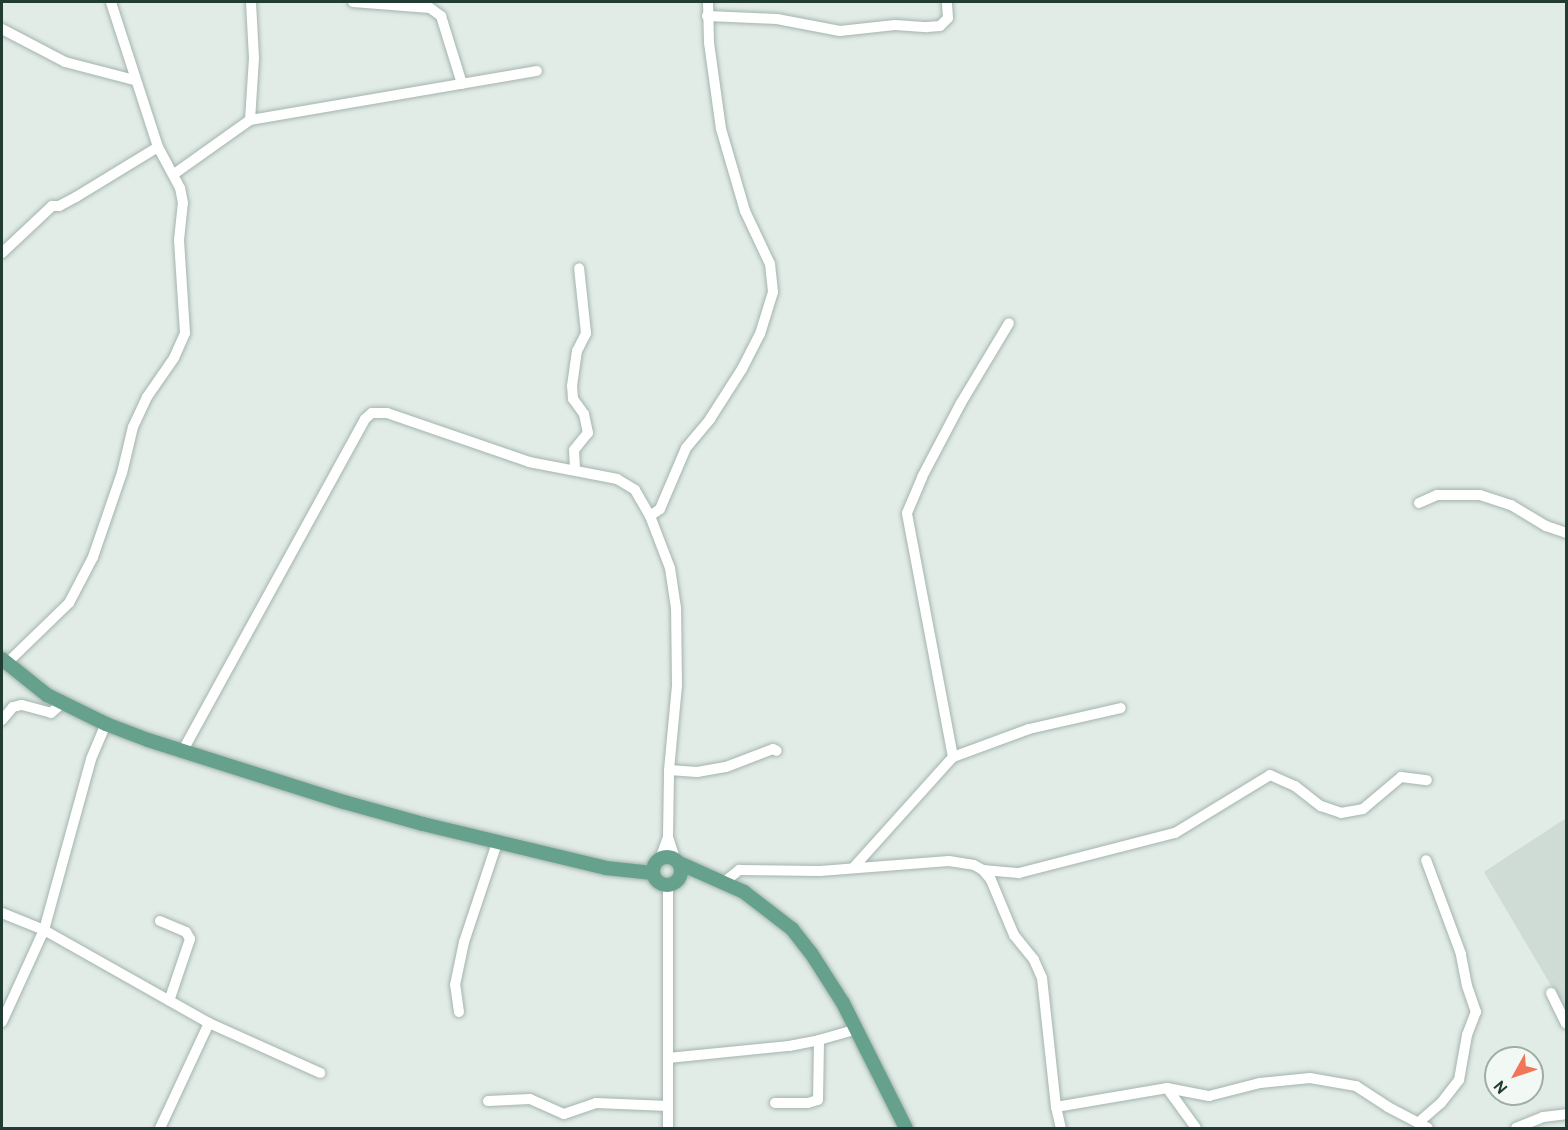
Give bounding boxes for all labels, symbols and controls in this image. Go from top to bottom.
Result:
north arrow [1484,1046,1544,1106]
text: N [1490,1075,1513,1097]

